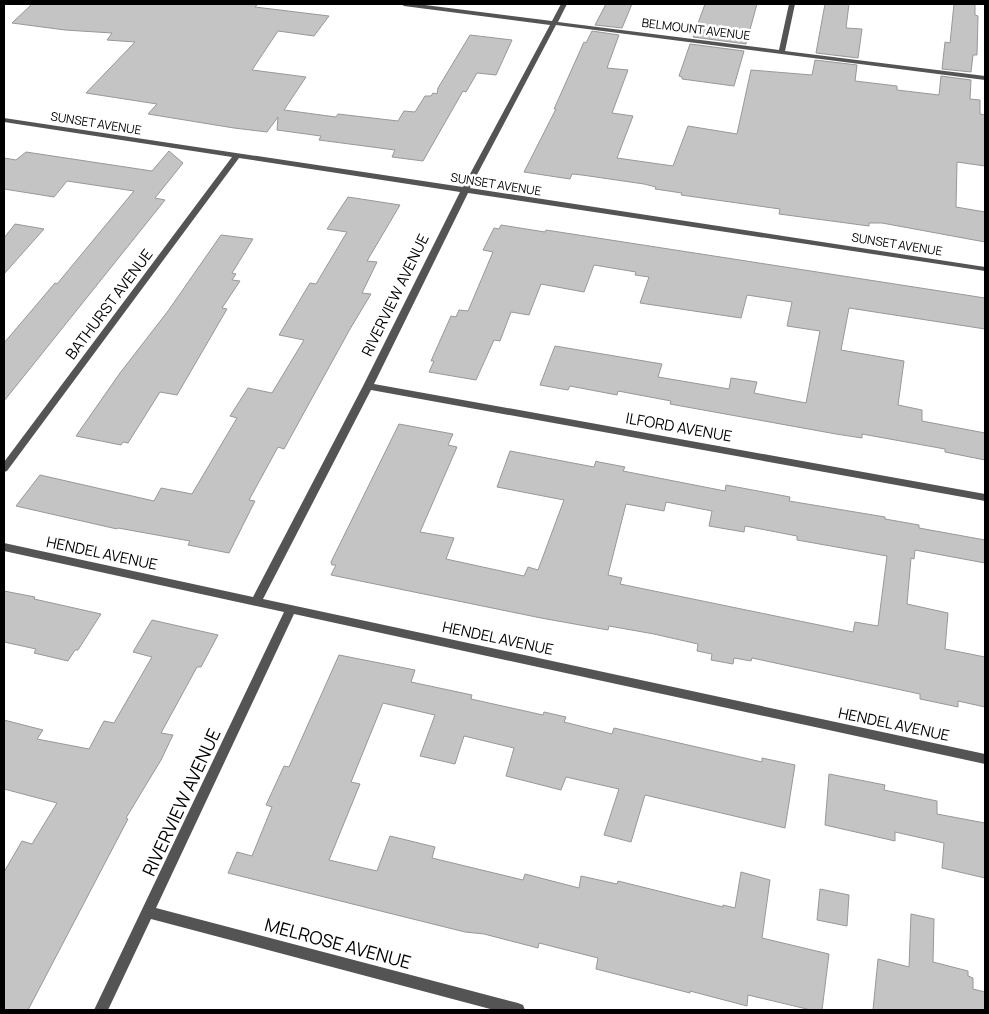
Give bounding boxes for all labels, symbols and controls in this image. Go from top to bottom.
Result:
street label: BELMOUNT AVENUE [641,14,751,44]
street label: SUNSET AVENUE [49,107,143,139]
street label: SUNSET AVENUE [449,168,543,200]
street label: SUNSET AVENUE [850,228,944,260]
street label: RIVERVIEW AVENUE [356,230,434,360]
street label: BATHURST AVENUE [61,245,157,363]
street label: ILFORD AVENUE [624,407,734,447]
street label: HENDEL AVENUE [45,531,159,575]
street label: HENDEL AVENUE [441,616,555,660]
street label: HENDEL AVENUE [837,702,951,746]
street label: RIVERVIEW AVENUE [136,724,226,880]
street label: MELROSE AVENUE [262,912,414,974]

